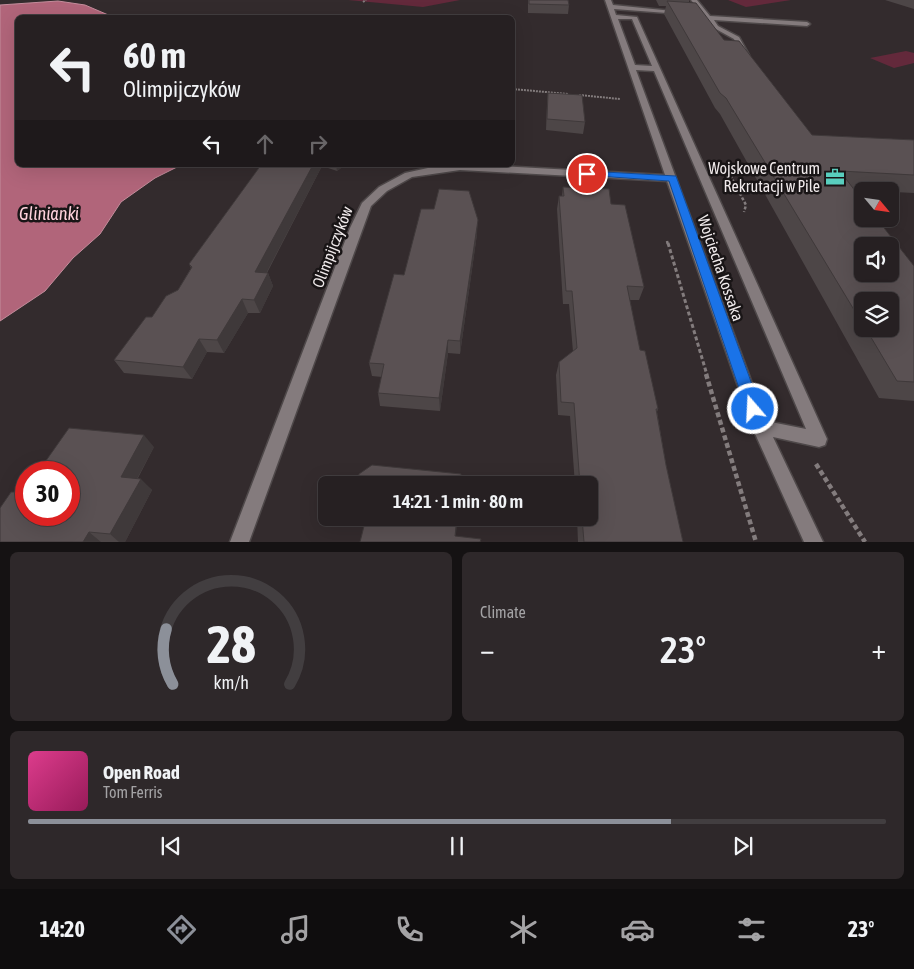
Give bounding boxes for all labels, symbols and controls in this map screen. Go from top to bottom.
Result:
icon: left [40,35,105,100]
text: 60 m [123,35,186,75]
text: Olimpijczyków [123,76,241,102]
icon: left [198,130,226,158]
icon: ahead [251,130,279,158]
icon: right [304,130,332,158]
pin [566,153,608,195]
place label: Wojskowe Centrum Rekrutacji w Pile [708,159,820,196]
icon: arrive [573,160,601,188]
office icon: Wojskowe Centrum Rekrutacji w Pile [824,166,846,188]
north arrow [854,182,899,228]
map controls [854,182,899,337]
water label: Glinianki [19,203,79,224]
street label: Olimpijczyków [308,203,357,291]
street label: Wojciecha Kossaka [694,213,748,324]
button: sound [854,237,899,282]
button: layers [854,292,899,337]
position arrow [726,382,778,434]
speed limit sign: 30 [15,461,80,526]
text: 14:21 · 1 min · 80 m [393,490,523,512]
text: Climate [480,603,526,621]
text: 28 [207,614,255,674]
text: 23° [660,628,706,671]
text: − [480,633,495,665]
text: + [871,633,886,665]
text: km/h [213,672,249,693]
text: Open Road [103,761,180,783]
text: Tom Ferris [103,783,162,801]
icon: previous [157,832,185,860]
icon: pause [443,832,471,860]
icon: next [729,832,757,860]
icon: directions [164,912,199,947]
icon: music [278,912,313,947]
icon: phone [392,912,427,947]
icon: climate [506,912,541,947]
icon: car [620,912,655,947]
icon: filters [734,912,769,947]
text: 14:20 [39,916,85,942]
text: 23° [848,916,874,942]

